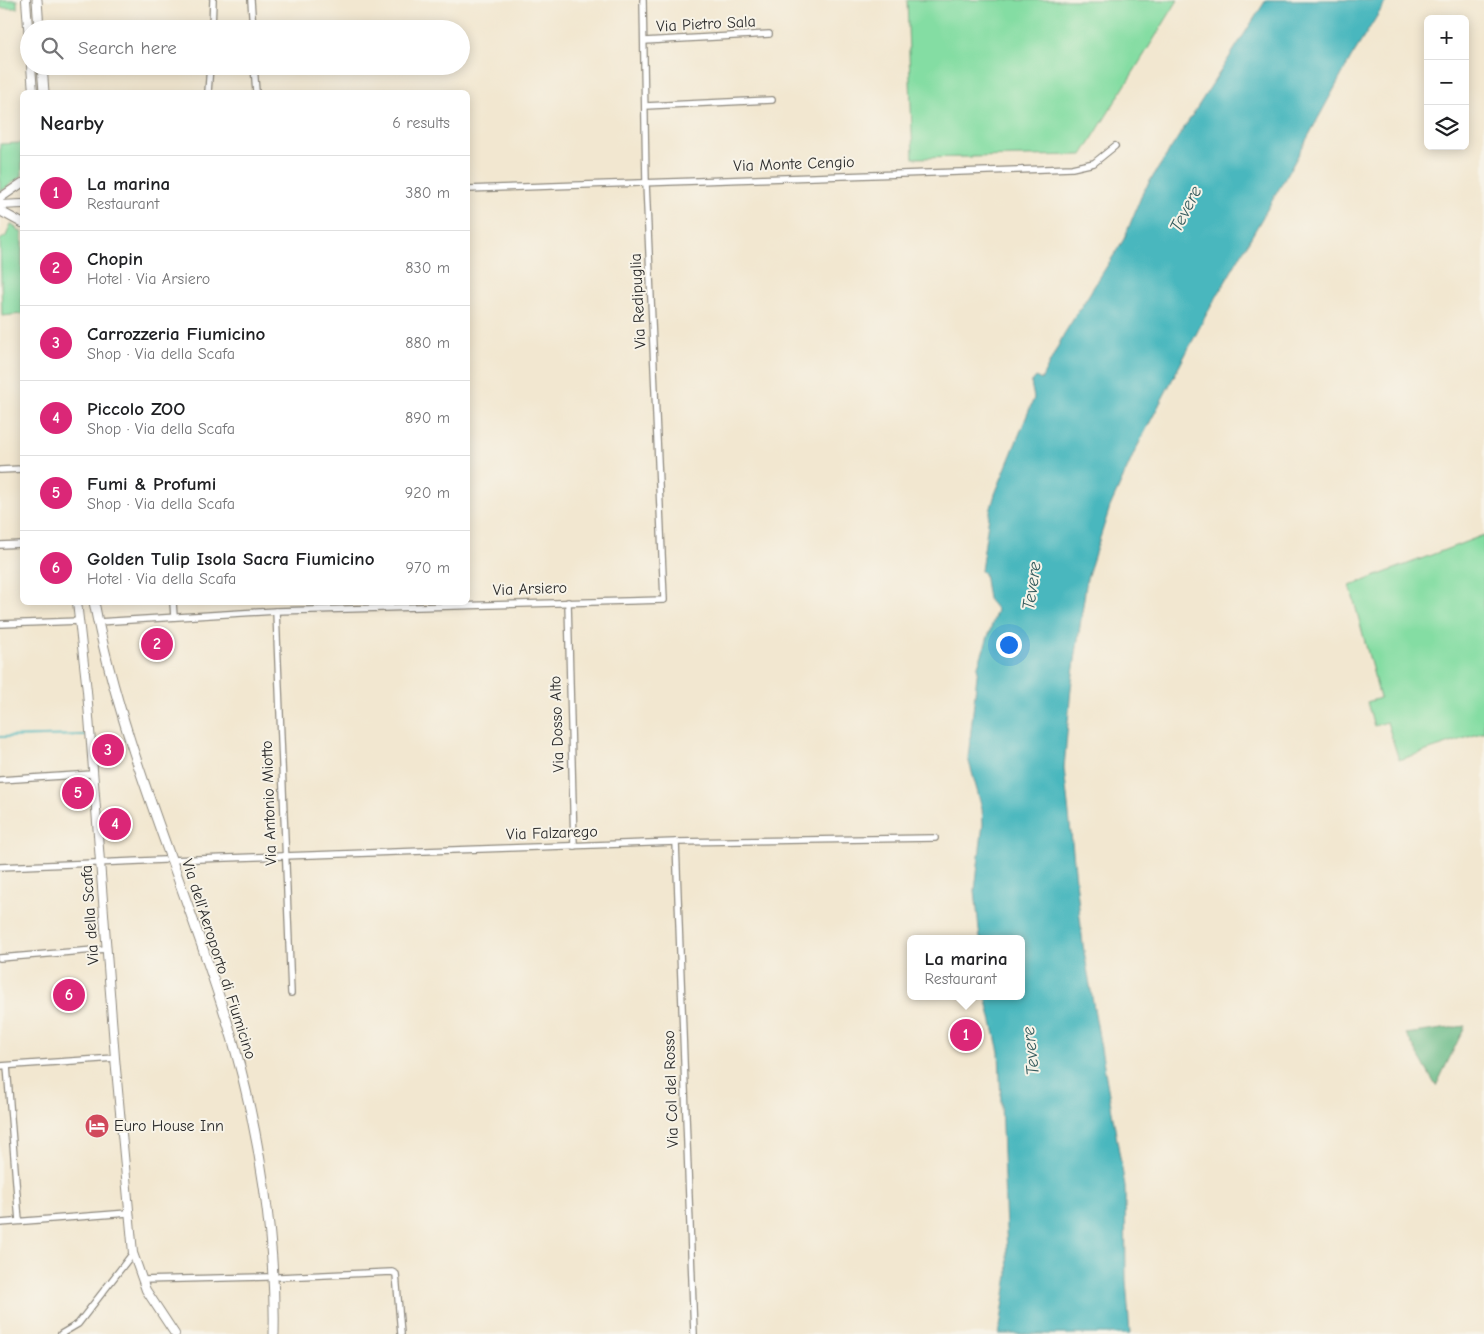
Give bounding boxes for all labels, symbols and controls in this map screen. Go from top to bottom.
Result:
street label: Via Pietro Sala [656,12,756,36]
map controls [1424,15,1469,150]
button: + [1424,15,1469,60]
search box [20,20,470,75]
icon: search [38,34,66,62]
text: Search here [78,37,177,59]
button: − [1424,60,1469,105]
button: layers [1424,105,1469,150]
text: Nearby [40,111,104,135]
text: 6 results [392,114,450,132]
street label: Via Monte Cengio [733,153,855,175]
text: La marina [87,173,170,195]
water label: Tevere [1165,182,1207,236]
text: 1 [53,184,59,202]
text: 380 m [405,184,450,202]
text: Restaurant [87,195,159,213]
text: Chopin [87,248,143,270]
street label: Via Redipuglia [627,253,649,349]
text: 2 [52,259,60,277]
text: 830 m [405,259,450,277]
text: Hotel · Via Arsiero [87,270,210,288]
text: Carrozzeria Fiumicino [87,323,265,345]
text: 3 [52,334,60,352]
text: 880 m [405,334,450,352]
text: Shop · Via della Scafa [87,345,235,363]
text: Piccolo ZOO [87,398,185,420]
text: 4 [52,409,60,427]
text: 890 m [405,409,450,427]
text: Shop · Via della Scafa [87,420,235,438]
text: Fumi & Profumi [87,473,216,495]
text: 5 [52,484,60,502]
text: 920 m [405,484,450,502]
text: Shop · Via della Scafa [87,495,235,513]
text: Golden Tulip Isola Sacra Fiumicino [87,548,375,570]
text: 6 [52,559,60,577]
text: 970 m [406,559,450,577]
water label: Tevere [1018,560,1046,612]
text: Hotel · Via della Scafa [87,570,236,588]
street label: Via Arsiero [493,579,567,599]
pin: 2 [141,625,173,663]
your location [996,632,1022,658]
street label: Via Dosso Alto [546,675,568,773]
pin: 3 [92,731,124,769]
street label: Via Antonio Miotto [258,740,280,866]
pin: 5 [62,774,94,812]
pin: 4 [99,805,131,843]
street label: Via Falzarego [506,822,598,844]
street label: Via dell'Aeroporto di Fiumicino [178,857,260,1061]
street label: Via della Scafa [78,864,102,966]
popup [907,935,1025,1000]
text: La marina [924,948,1008,970]
text: Restaurant [924,970,997,988]
pin: 6 [53,976,85,1014]
pin: 1 [950,1016,982,1054]
water label: Tevere [1018,1025,1044,1077]
street label: Via Col del Rosso [660,1030,682,1148]
hotel icon: Euro House Inn [84,1113,110,1139]
place label: Euro House Inn [114,1117,224,1135]

